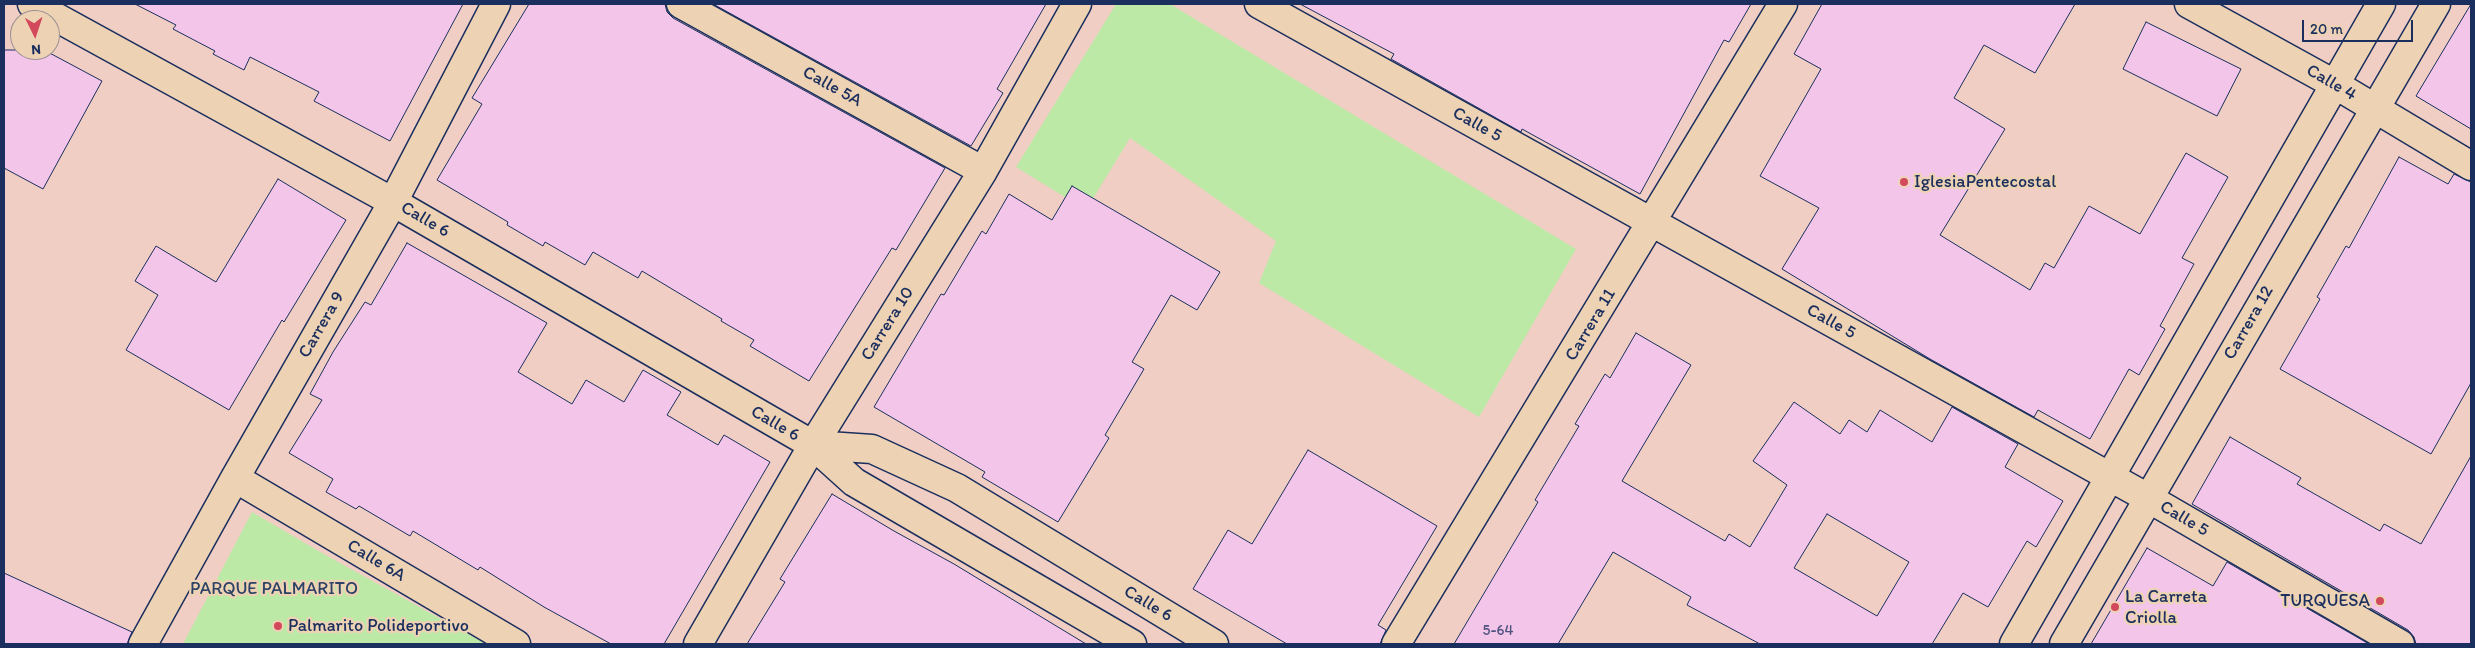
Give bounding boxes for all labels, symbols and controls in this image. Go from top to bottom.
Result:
north arrow [10,10,60,60]
scale bar [2305,10,2416,42]
text: 20 m [2310,20,2343,38]
text: N [31,41,41,58]
street label: Calle 4 [2302,60,2360,106]
street label: Calle 5A [798,62,866,112]
street label: Calle 5 [1449,103,1505,147]
place label: IglesiaPentecostal [1914,171,2056,193]
marker: IglesiaPentecostal [1898,176,1910,188]
street label: Calle 6 [397,197,453,243]
street label: Carrera 12 [2219,282,2279,364]
street label: Carrera 10 [857,283,919,365]
street label: Carrera 11 [1561,285,1621,365]
street label: Carrera 9 [294,288,350,362]
street label: Calle 5 [1803,300,1859,344]
street label: Calle 6 [747,401,803,447]
street label: Calle 5 [2156,496,2212,542]
street label: Calle 6A [343,535,409,587]
park label: PARQUE PALMARITO [190,578,358,600]
street label: Calle 6 [1120,581,1176,627]
place label: La Carreta Criolla [2125,586,2207,628]
place label: TURQUESA [2280,590,2370,612]
marker: TURQUESA [2374,595,2386,607]
marker: La Carreta Criolla [2109,601,2121,613]
place label: Palmarito Polideportivo [288,615,469,637]
marker: Palmarito Polideportivo [272,620,284,632]
house number: 5-64 [1483,622,1513,640]

